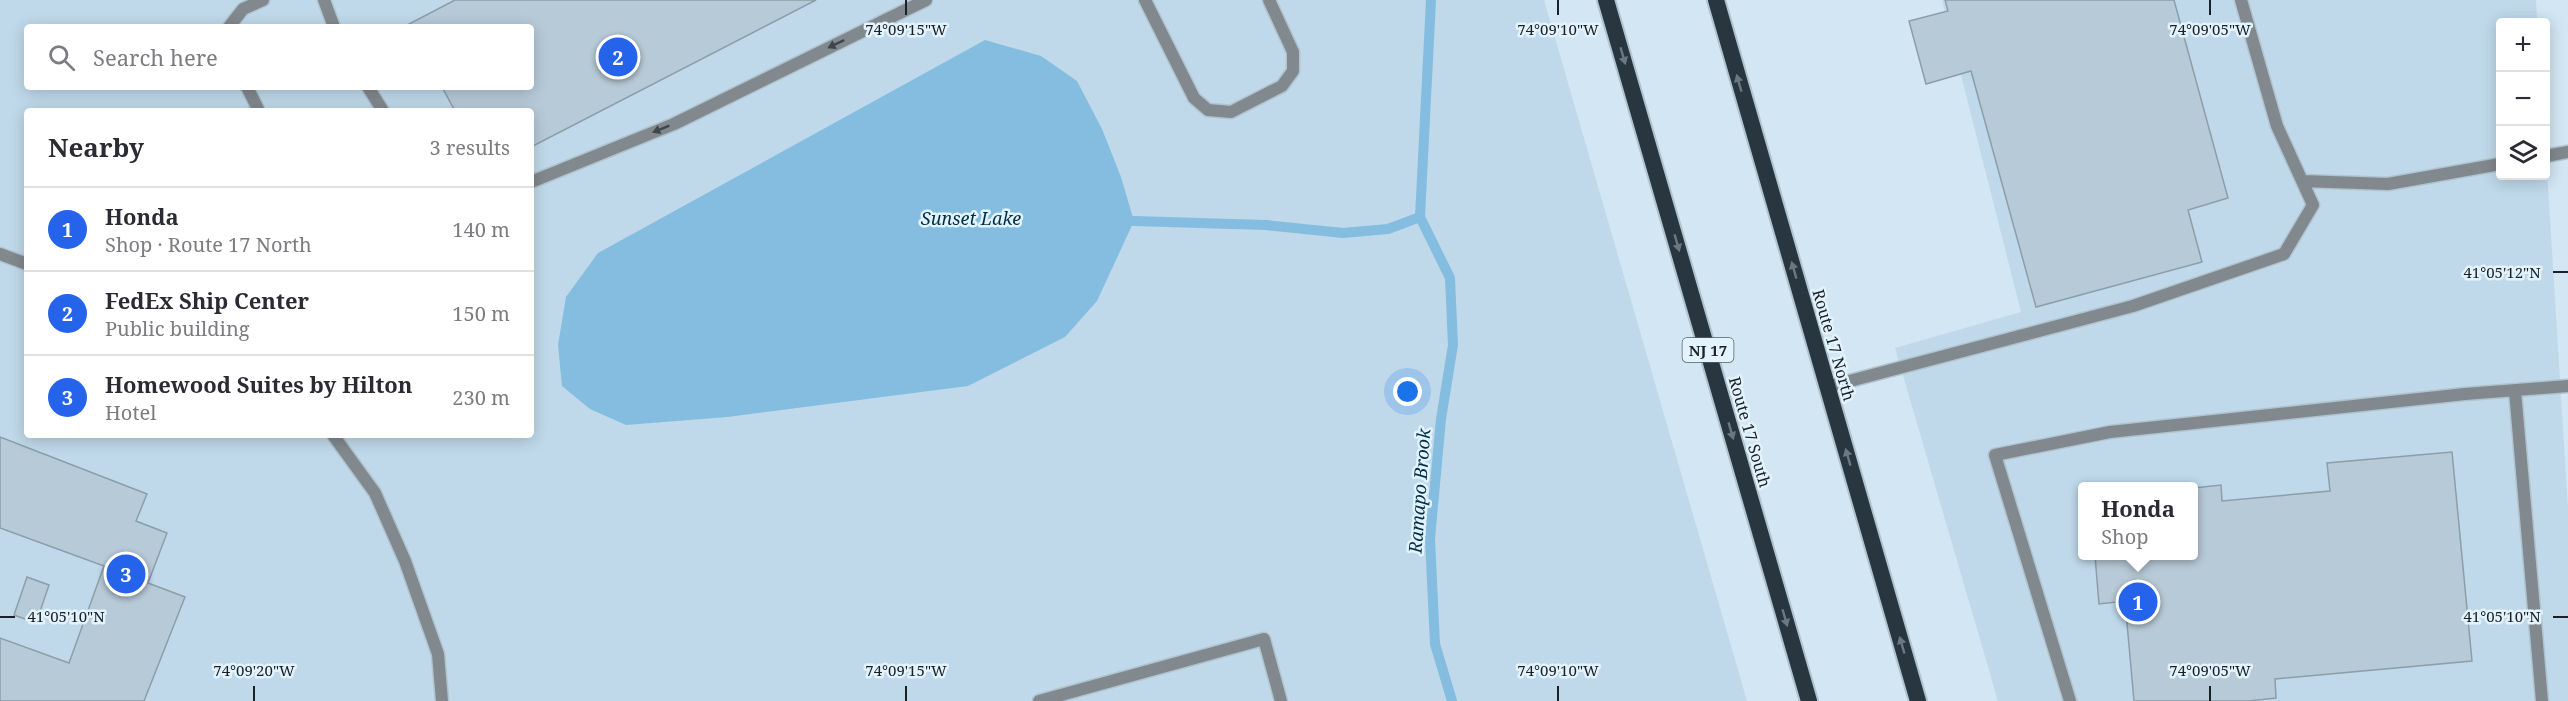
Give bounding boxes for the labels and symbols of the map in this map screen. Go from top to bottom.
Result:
text: 74°09'15"W [865,19,947,39]
text: 74°09'10"W [1517,19,1599,39]
text: 74°09'05"W [2169,19,2251,39]
pin: 2 [598,34,638,80]
one-way arrow [828,40,845,49]
one-way arrow [1618,47,1628,65]
one-way arrow [1734,74,1744,92]
one-way arrow [651,124,669,134]
water label: Sunset Lake [921,206,1021,230]
one-way arrow [1673,235,1682,253]
one-way arrow [1788,261,1798,279]
text: 41°05'12"N [2463,262,2541,282]
street label: Route 17 North [1808,287,1860,403]
road number: NJ 17 [1682,338,1734,362]
street label: Route 17 South [1724,374,1776,490]
your location [1393,377,1422,406]
one-way arrow [1727,422,1736,440]
water label: Ramapo Brook [1403,427,1435,555]
one-way arrow [1842,448,1852,467]
pin: 3 [106,552,146,596]
pin: 1 [2118,580,2158,624]
text: 41°05'10"N [27,606,105,626]
text: 41°05'10"N [2463,606,2541,626]
one-way arrow [1781,609,1791,627]
one-way arrow [1897,636,1906,654]
text: 74°09'20"W [213,660,295,680]
text: 74°09'15"W [865,660,947,680]
text: 74°09'10"W [1517,660,1599,680]
text: 74°09'05"W [2169,660,2251,680]

